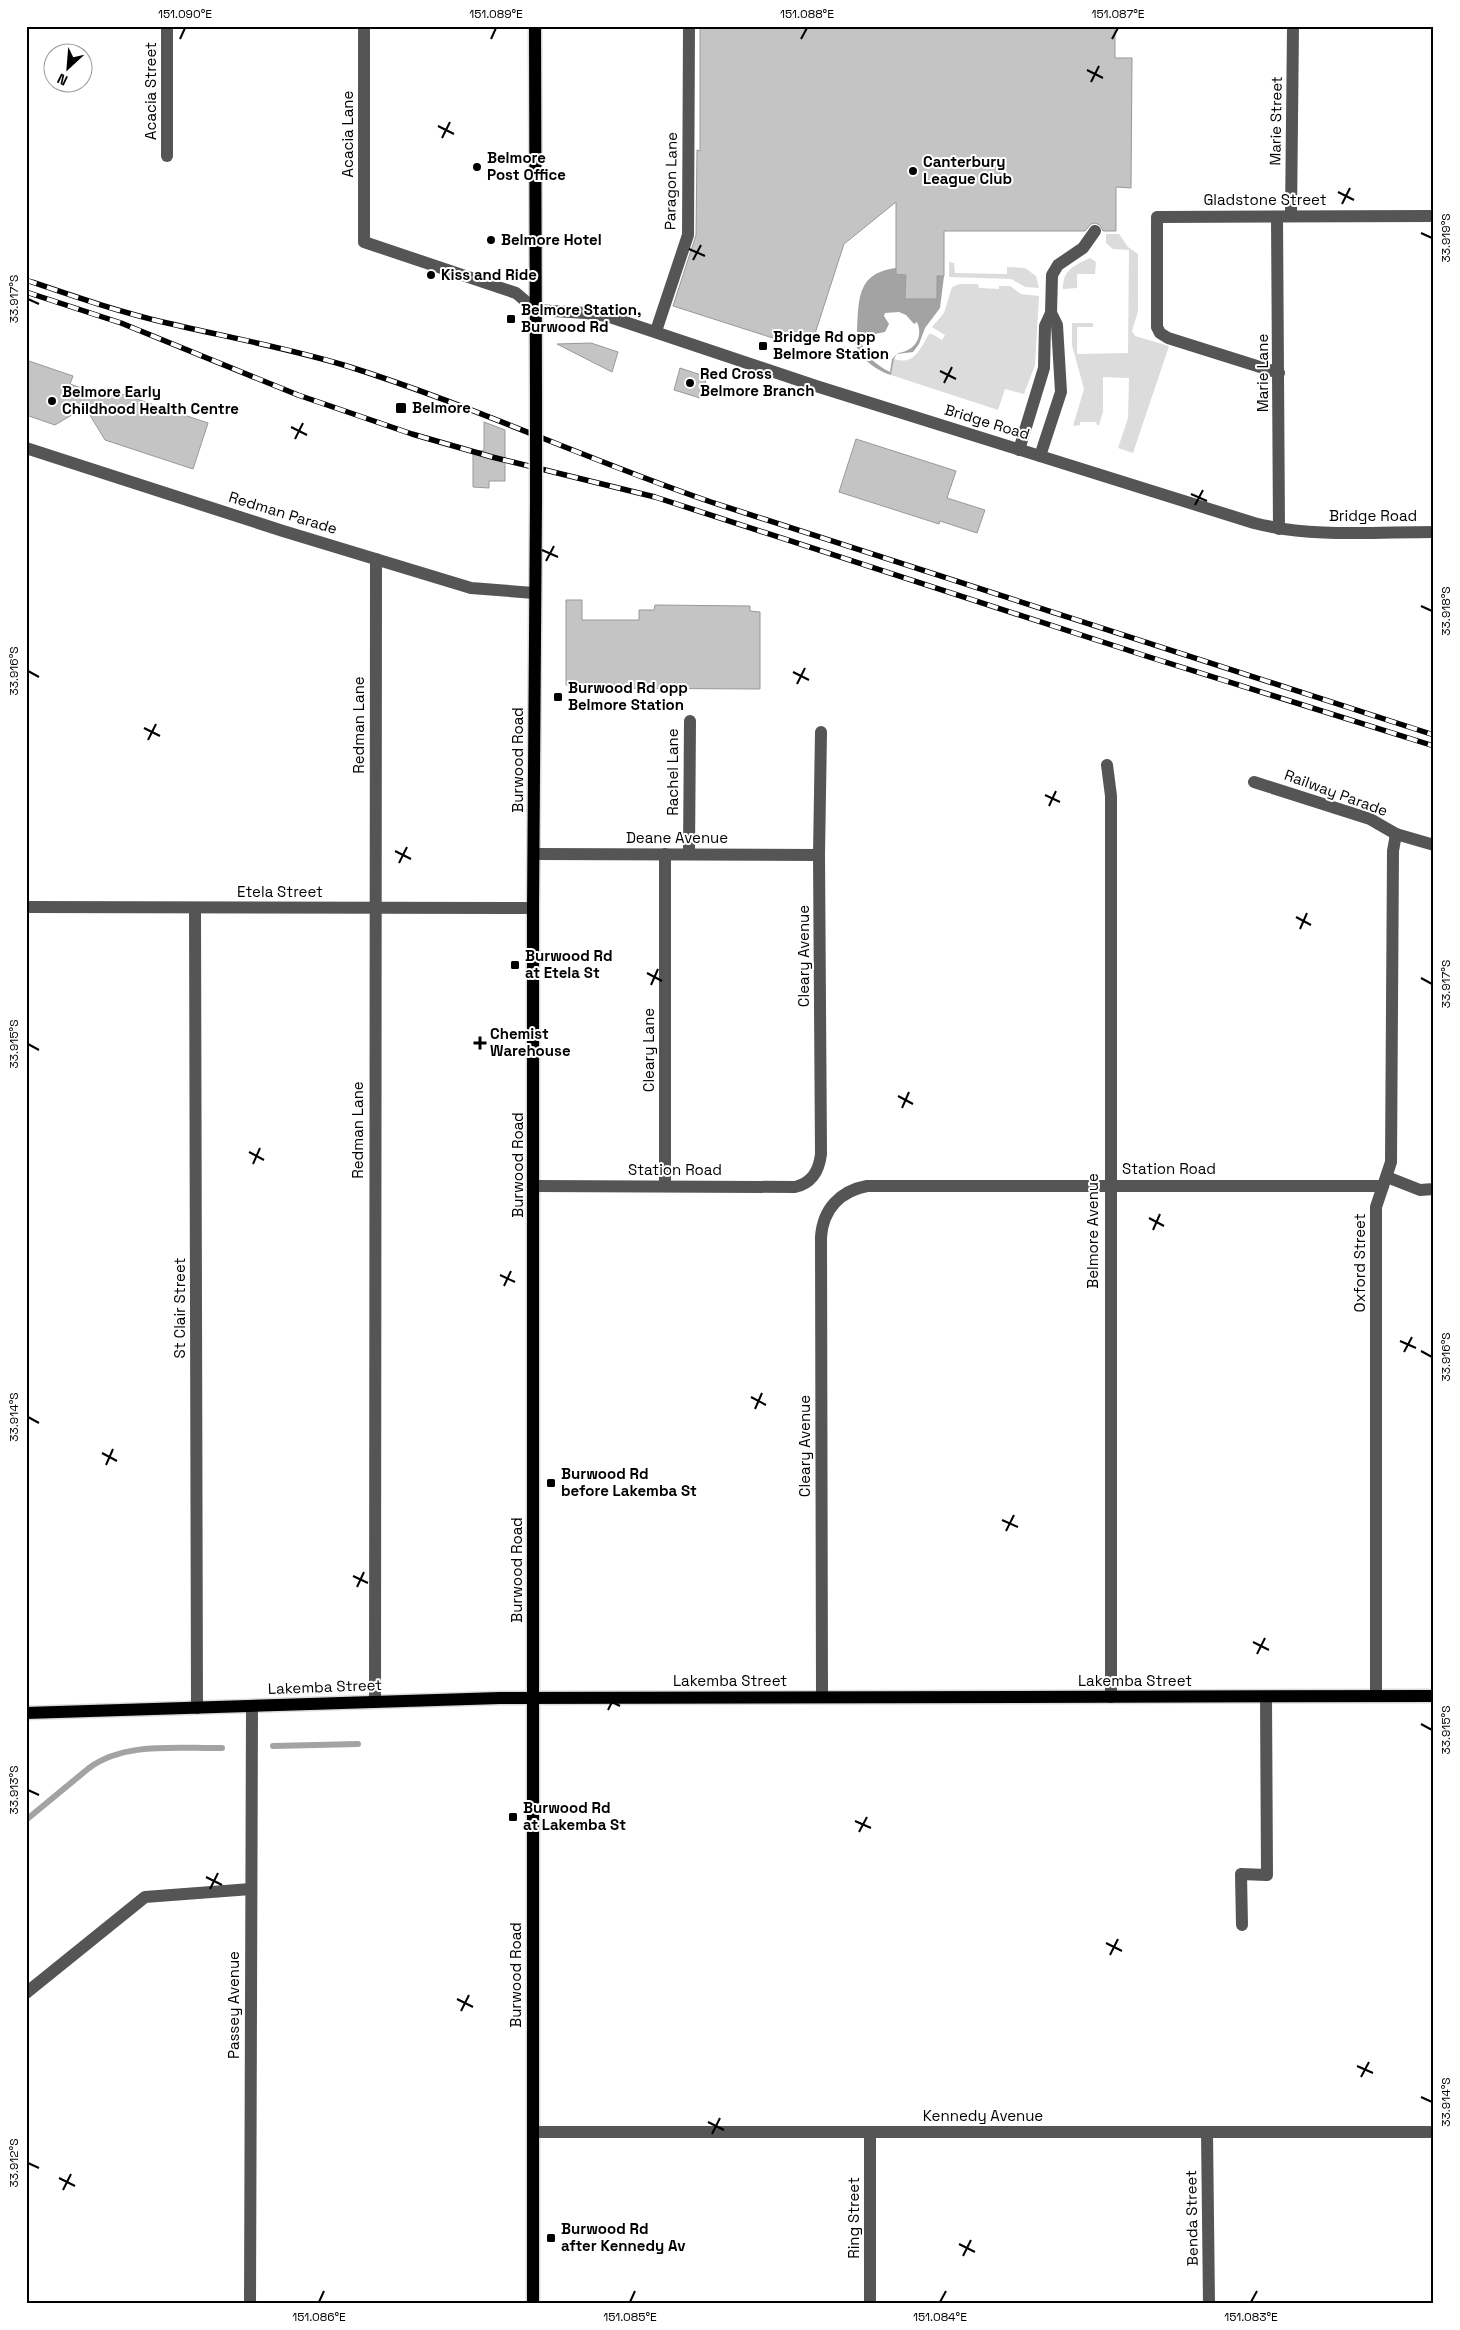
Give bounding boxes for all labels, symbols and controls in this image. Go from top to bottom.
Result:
text: 151.090°E [158,6,212,22]
text: 151.089°E [469,6,523,22]
text: 151.088°E [780,6,834,22]
text: 151.087°E [1091,6,1145,22]
north arrow [42,42,92,92]
street label: Acacia Street [141,42,160,140]
text: N [54,70,70,90]
street label: Marie Street [1265,76,1286,166]
street label: Acacia Lane [338,90,357,177]
street label: Paragon Lane [660,132,681,230]
place label: Belmore Post Office [487,148,566,184]
place label: Canterbury League Club [923,152,1012,188]
marker: Belmore Post Office [471,161,483,173]
marker: Canterbury League Club [907,165,919,177]
street label: Gladstone Street [1203,190,1327,209]
text: 33.919°S [1438,213,1454,263]
place label: Belmore Hotel [501,230,602,249]
marker: Belmore Hotel [485,234,497,246]
place label: Kiss and Ride [441,265,537,284]
marker: Kiss and Ride [425,269,437,281]
text: 33.917°S [6,275,22,323]
place label: Belmore Station, Burwood Rd [521,300,641,336]
marker: Belmore Station, Burwood Rd [505,313,517,325]
place label: Bridge Rd opp Belmore Station [773,327,889,363]
street label: Marie Lane [1253,334,1272,412]
marker: Bridge Rd opp Belmore Station [757,340,769,352]
place label: Red Cross Belmore Branch [700,364,814,400]
marker: Red Cross Belmore Branch [684,377,696,389]
place label: Belmore Early Childhood Health Centre [62,382,239,418]
marker: Belmore Early Childhood Health Centre [46,395,58,407]
place label: Belmore [412,398,471,417]
street label: Bridge Road [942,400,1032,443]
marker: Belmore [394,401,408,415]
street label: Redman Parade [227,487,340,538]
street label: Bridge Road [1329,506,1417,525]
text: 33.918°S [1438,586,1454,636]
text: 33.916°S [6,646,22,696]
street label: Redman Lane [349,676,368,774]
place label: Burwood Rd opp Belmore Station [568,678,688,714]
marker: Burwood Rd opp Belmore Station [552,691,564,703]
street label: Burwood Road [508,707,527,813]
street label: Rachel Lane [663,728,682,816]
street label: Railway Parade [1282,765,1391,820]
street label: Deane Avenue [626,828,728,847]
street label: Etela Street [237,882,323,901]
street label: Cleary Avenue [794,905,813,1007]
place label: Burwood Rd at Etela St [525,946,613,982]
marker: Burwood Rd at Etela St [509,959,521,971]
text: 33.917°S [1438,960,1454,1008]
street label: Cleary Lane [639,1008,658,1092]
text: 33.915°S [6,1019,22,1069]
place label: Chemist Warehouse [490,1024,571,1060]
marker: Chemist Warehouse [474,1037,486,1049]
street label: Redman Lane [348,1081,367,1179]
street label: Burwood Road [508,1112,527,1218]
street label: Station Road [1122,1159,1216,1178]
street label: Station Road [628,1160,722,1179]
street label: Belmore Avenue [1083,1173,1102,1289]
street label: Oxford Street [1350,1213,1369,1313]
street label: St Clair Street [170,1257,189,1358]
text: 33.916°S [1438,1332,1454,1382]
text: 33.914°S [6,1392,22,1442]
street label: Cleary Avenue [795,1395,814,1497]
place label: Burwood Rd before Lakemba St [561,1464,697,1500]
marker: Burwood Rd before Lakemba St [545,1477,557,1489]
street label: Burwood Road [507,1517,526,1623]
street label: Lakemba Street [673,1671,787,1690]
street label: Lakemba Street [1078,1671,1192,1690]
street label: Lakemba Street [268,1675,382,1698]
text: 33.915°S [1438,1705,1454,1755]
text: 33.913°S [6,1765,22,1815]
place label: Burwood Rd at Lakemba St [523,1798,626,1834]
marker: Burwood Rd at Lakemba St [507,1811,519,1823]
street label: Burwood Road [506,1922,525,2028]
street label: Passey Avenue [224,1951,243,2059]
text: 33.914°S [1438,2077,1454,2127]
street label: Kennedy Avenue [923,2106,1043,2125]
text: 33.912°S [6,2138,22,2188]
street label: Benda Street [1181,2170,1202,2266]
street label: Ring Street [844,2177,863,2259]
place label: Burwood Rd after Kennedy Av [561,2219,686,2255]
marker: Burwood Rd after Kennedy Av [545,2232,557,2244]
text: 151.086°E [292,2309,346,2325]
text: 151.085°E [603,2309,657,2325]
text: 151.084°E [913,2309,967,2325]
text: 151.083°E [1224,2309,1278,2325]

